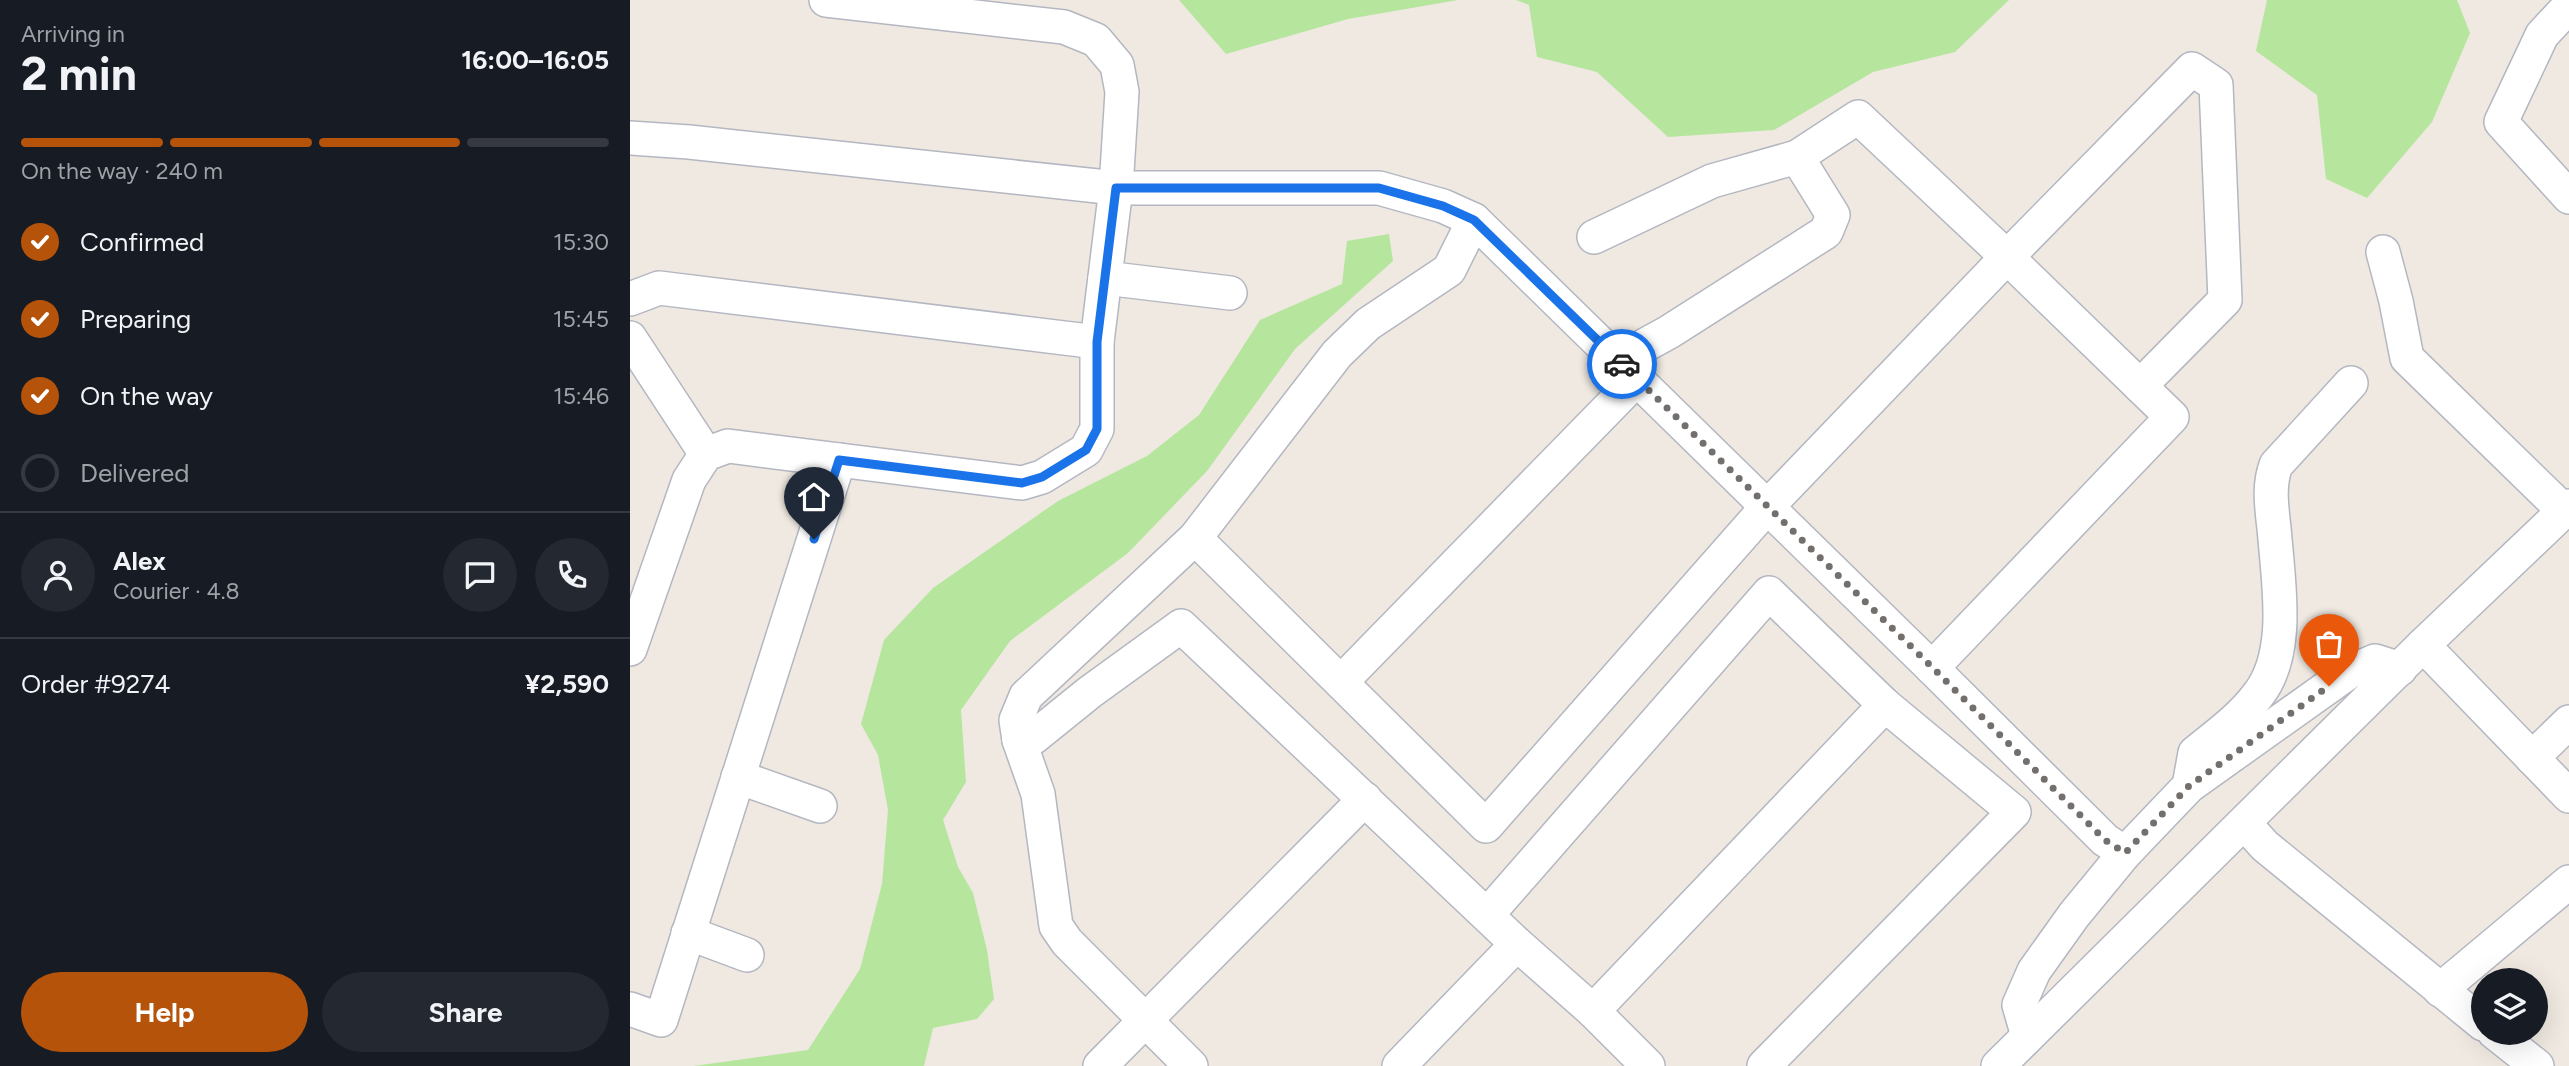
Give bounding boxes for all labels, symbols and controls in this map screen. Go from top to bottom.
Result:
text: Arriving in [21,20,125,48]
text: 16:00–16:05 [461,44,609,76]
text: 2 min [21,46,137,102]
text: On the way · 240 m [21,157,223,185]
icon: check [21,223,59,261]
text: Confirmed [80,226,204,258]
text: 15:30 [553,228,609,256]
icon: check [21,300,59,338]
text: Preparing [80,303,191,335]
text: 15:45 [553,305,609,333]
courier [1587,329,1657,399]
icon: car [1603,345,1641,383]
icon: check [21,377,59,415]
text: On the way [80,380,213,412]
text: 15:46 [553,382,609,410]
text: Delivered [80,457,189,489]
pin [784,467,844,539]
icon: home [795,478,833,516]
button: person [21,538,95,612]
button: chat [443,538,517,612]
button: phone [535,538,609,612]
text: Alex [113,545,166,577]
text: Courier · 4.8 [113,577,240,605]
pin [2299,614,2359,686]
icon: bag [2310,625,2348,663]
text: Order #9274 [21,668,170,700]
text: ¥2,590 [525,668,609,700]
map controls [2471,968,2548,1045]
button: layers [2471,968,2548,1045]
button: Help [21,972,308,1052]
button: Share [322,972,609,1052]

